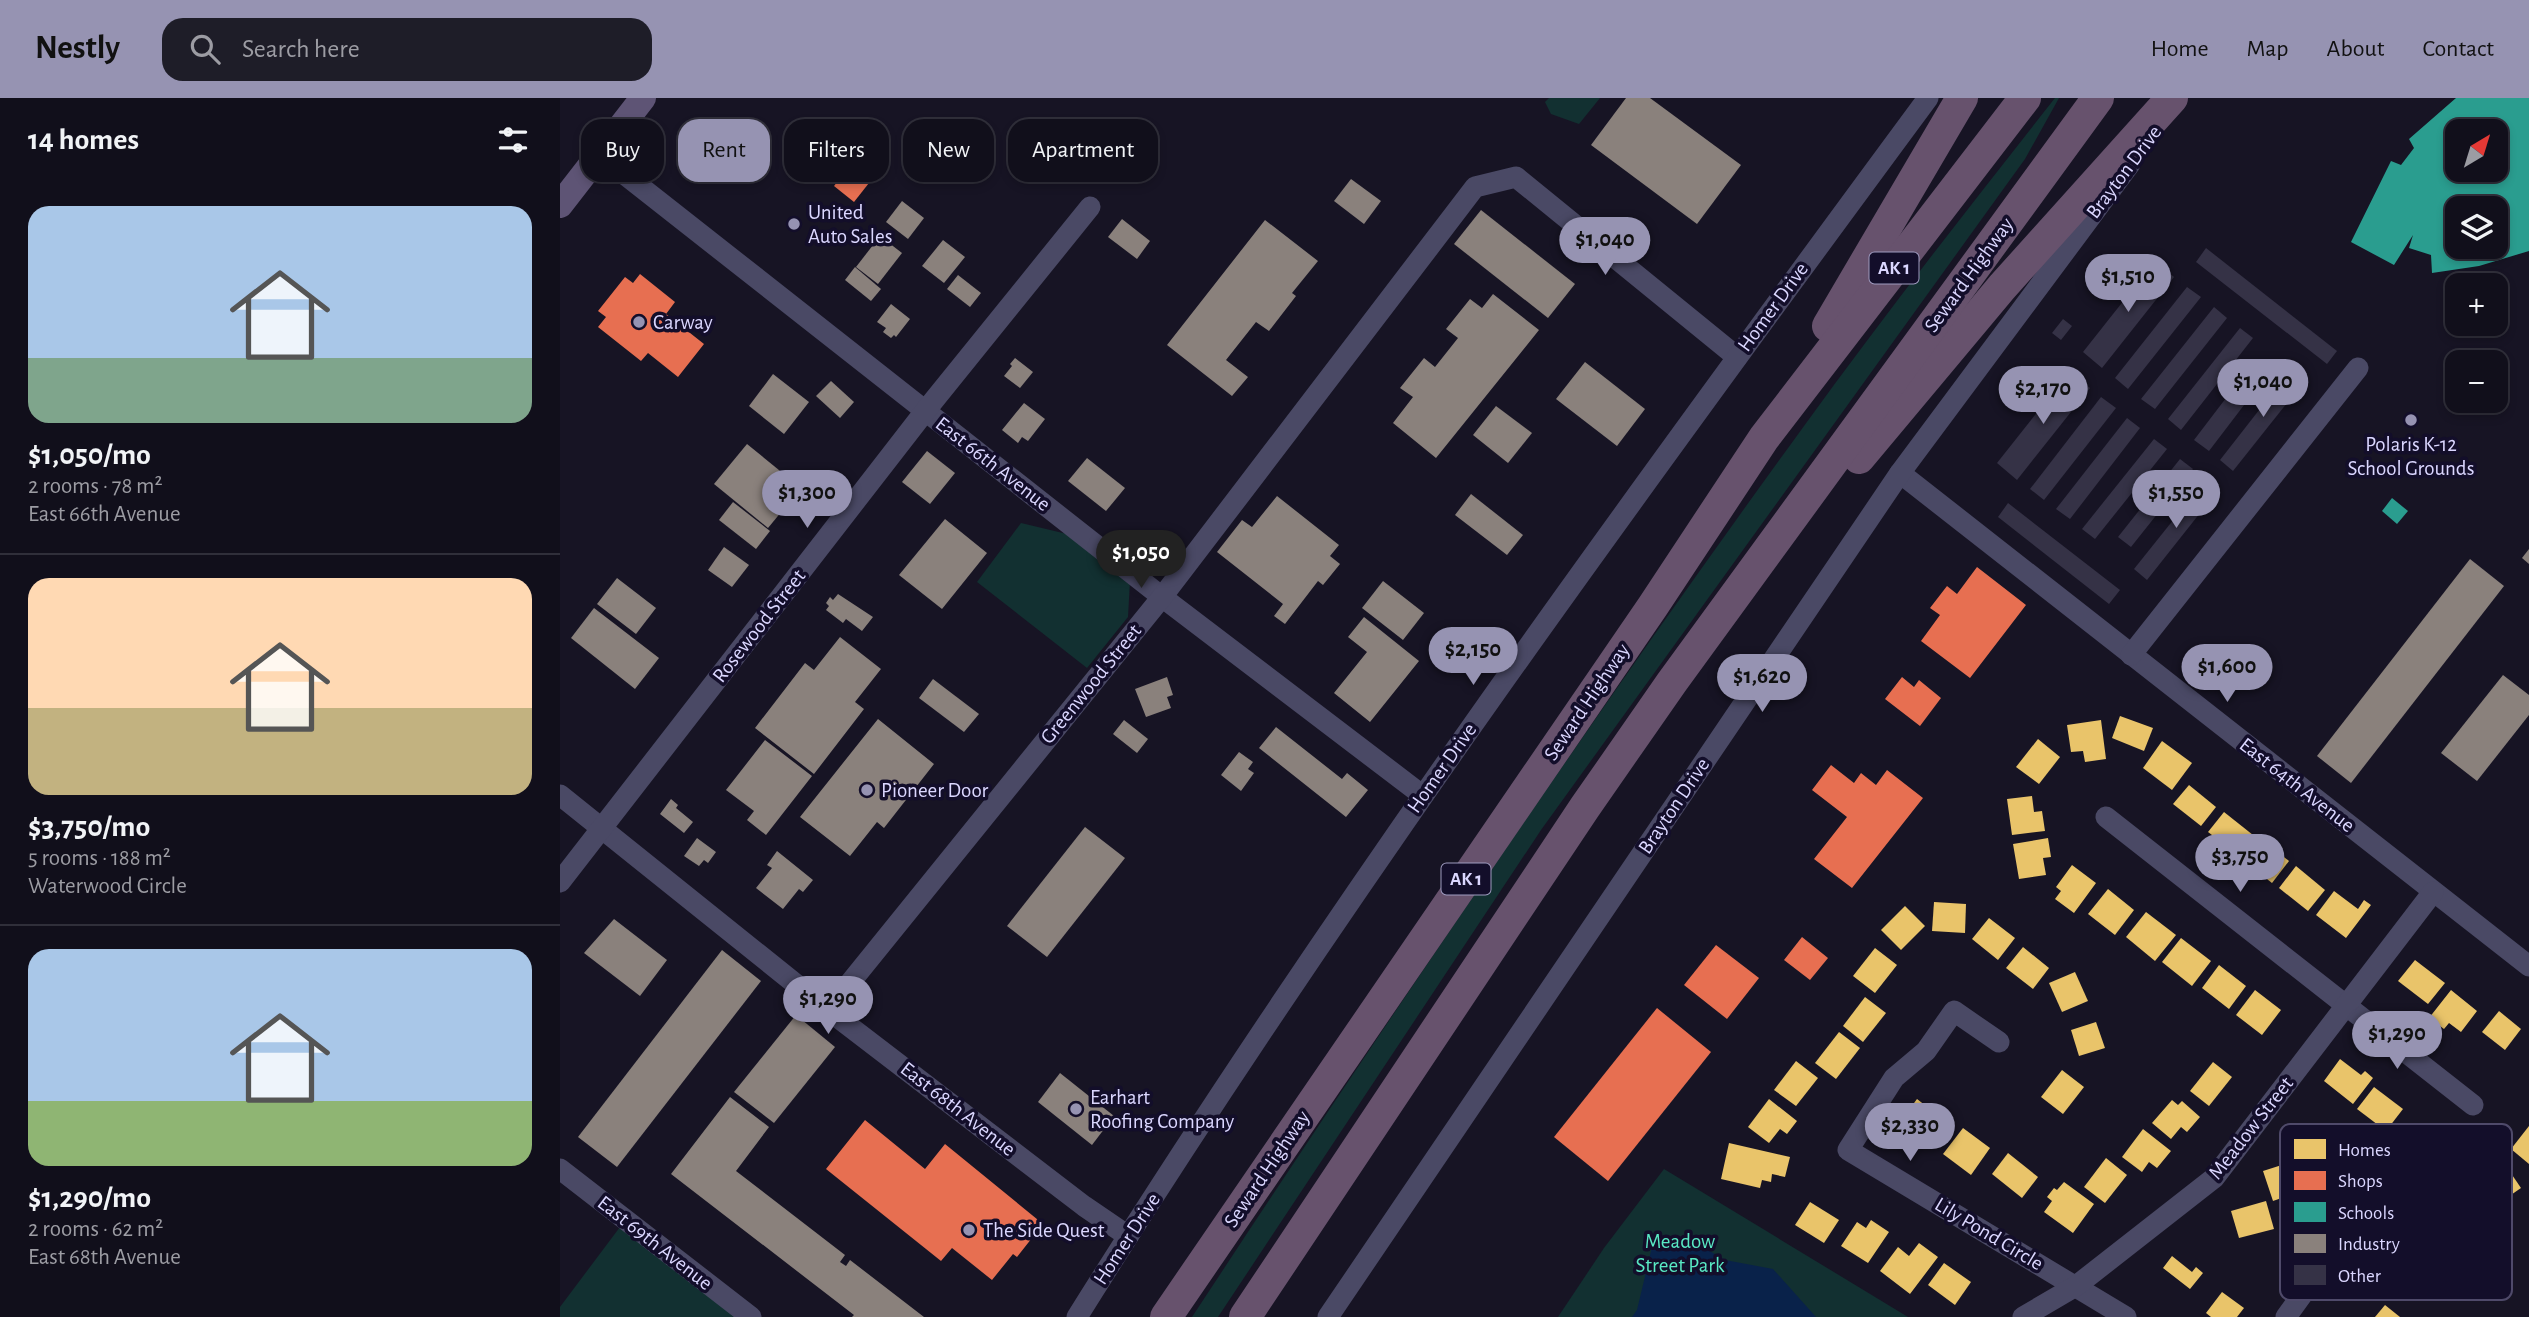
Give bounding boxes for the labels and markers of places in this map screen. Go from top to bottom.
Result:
place label: United Auto Sales [808,202,892,247]
marker: United Auto Sales [786,216,802,232]
pin: $1,040 [1548,218,1662,277]
pin: $1,510 [2071,254,2185,314]
place label: Carway [653,312,713,333]
marker: Carway [631,314,647,330]
pin: $1,040 [2206,360,2320,419]
pin: $2,170 [1986,366,2100,426]
marker: Polaris K-12 School Grounds [2403,412,2419,428]
place label: Polaris K-12 School Grounds [2347,434,2475,479]
pin: $1,300 [750,470,864,530]
pin: $1,550 [2119,470,2233,530]
pin: $1,050 [1084,531,1198,590]
pin: $2,150 [1416,628,1530,687]
pin: $1,600 [2170,644,2284,704]
pin: $1,620 [1705,654,1819,714]
place label: Pioneer Door [881,780,989,801]
marker: Pioneer Door [859,782,875,798]
pin: $3,750 [2183,834,2297,894]
pin: $1,290 [771,976,885,1036]
pin: $1,290 [2340,1012,2454,1071]
place label: Earhart Roofing Company [1090,1087,1234,1132]
marker: Earhart Roofing Company [1068,1101,1084,1117]
pin: $2,330 [1853,1104,1967,1163]
place label: The Side Quest [983,1220,1105,1241]
marker: The Side Quest [961,1222,977,1238]

